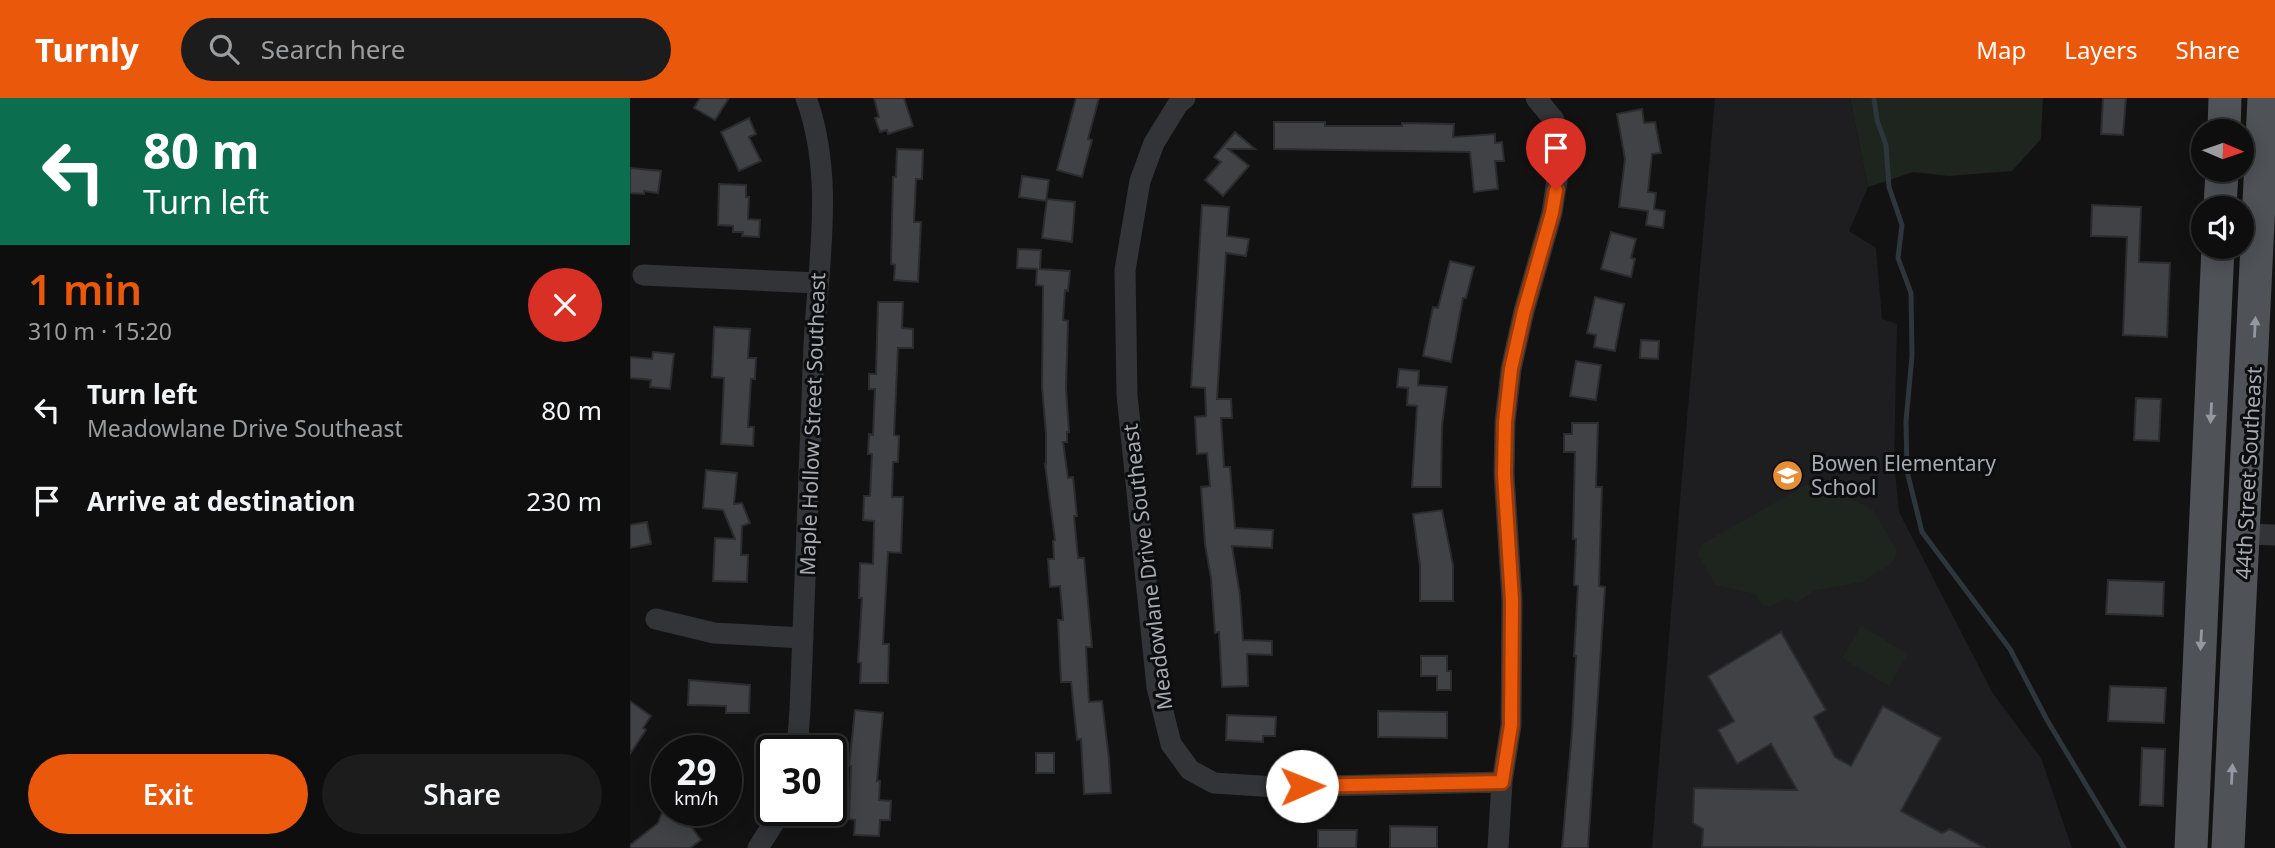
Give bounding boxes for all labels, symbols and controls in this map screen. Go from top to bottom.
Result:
search box [181,18,671,81]
text: Turnly [35,27,139,72]
icon: search [205,30,243,68]
text: Search here [261,31,405,67]
text: Map [1976,33,2026,66]
text: Layers [2064,33,2138,66]
text: Share [2176,33,2240,66]
text: 80 m [143,117,260,183]
pin [1526,118,1586,190]
north arrow [2191,119,2254,182]
map controls [2191,119,2254,259]
icon: left [28,126,119,217]
icon: arrive [1537,129,1575,167]
text: Turn left [143,180,269,223]
button: sound [2191,196,2254,259]
text: 1 min [28,260,142,317]
button: close [528,268,602,342]
street label: Maple Hollow Street Southeast [793,272,831,576]
text: 310 m · 15:20 [28,315,172,347]
one-way arrow [2249,316,2260,338]
street label: 44th Street Southeast [2228,365,2268,580]
text: Turn left [87,376,198,412]
icon: left [28,391,66,429]
text: 80 m [541,392,602,428]
one-way arrow [2206,402,2217,424]
text: Meadowlane Drive Southeast [87,412,403,444]
street label: Meadowlane Drive Southeast [1115,422,1178,712]
place label: Bowen Elementary School [1811,449,1996,501]
school or university icon: Bowen Elementary School [1771,458,1805,492]
icon: arrive [28,482,66,520]
text: Arrive at destination [87,483,356,519]
text: 230 m [526,483,602,519]
one-way arrow [2196,629,2207,651]
speed limit sign: 30 [756,735,847,826]
text: 29 [676,748,717,795]
position arrow [1265,749,1339,823]
button: Exit [28,754,308,834]
button: Share [322,754,602,834]
one-way arrow [2227,763,2238,785]
text: km/h [674,786,719,810]

